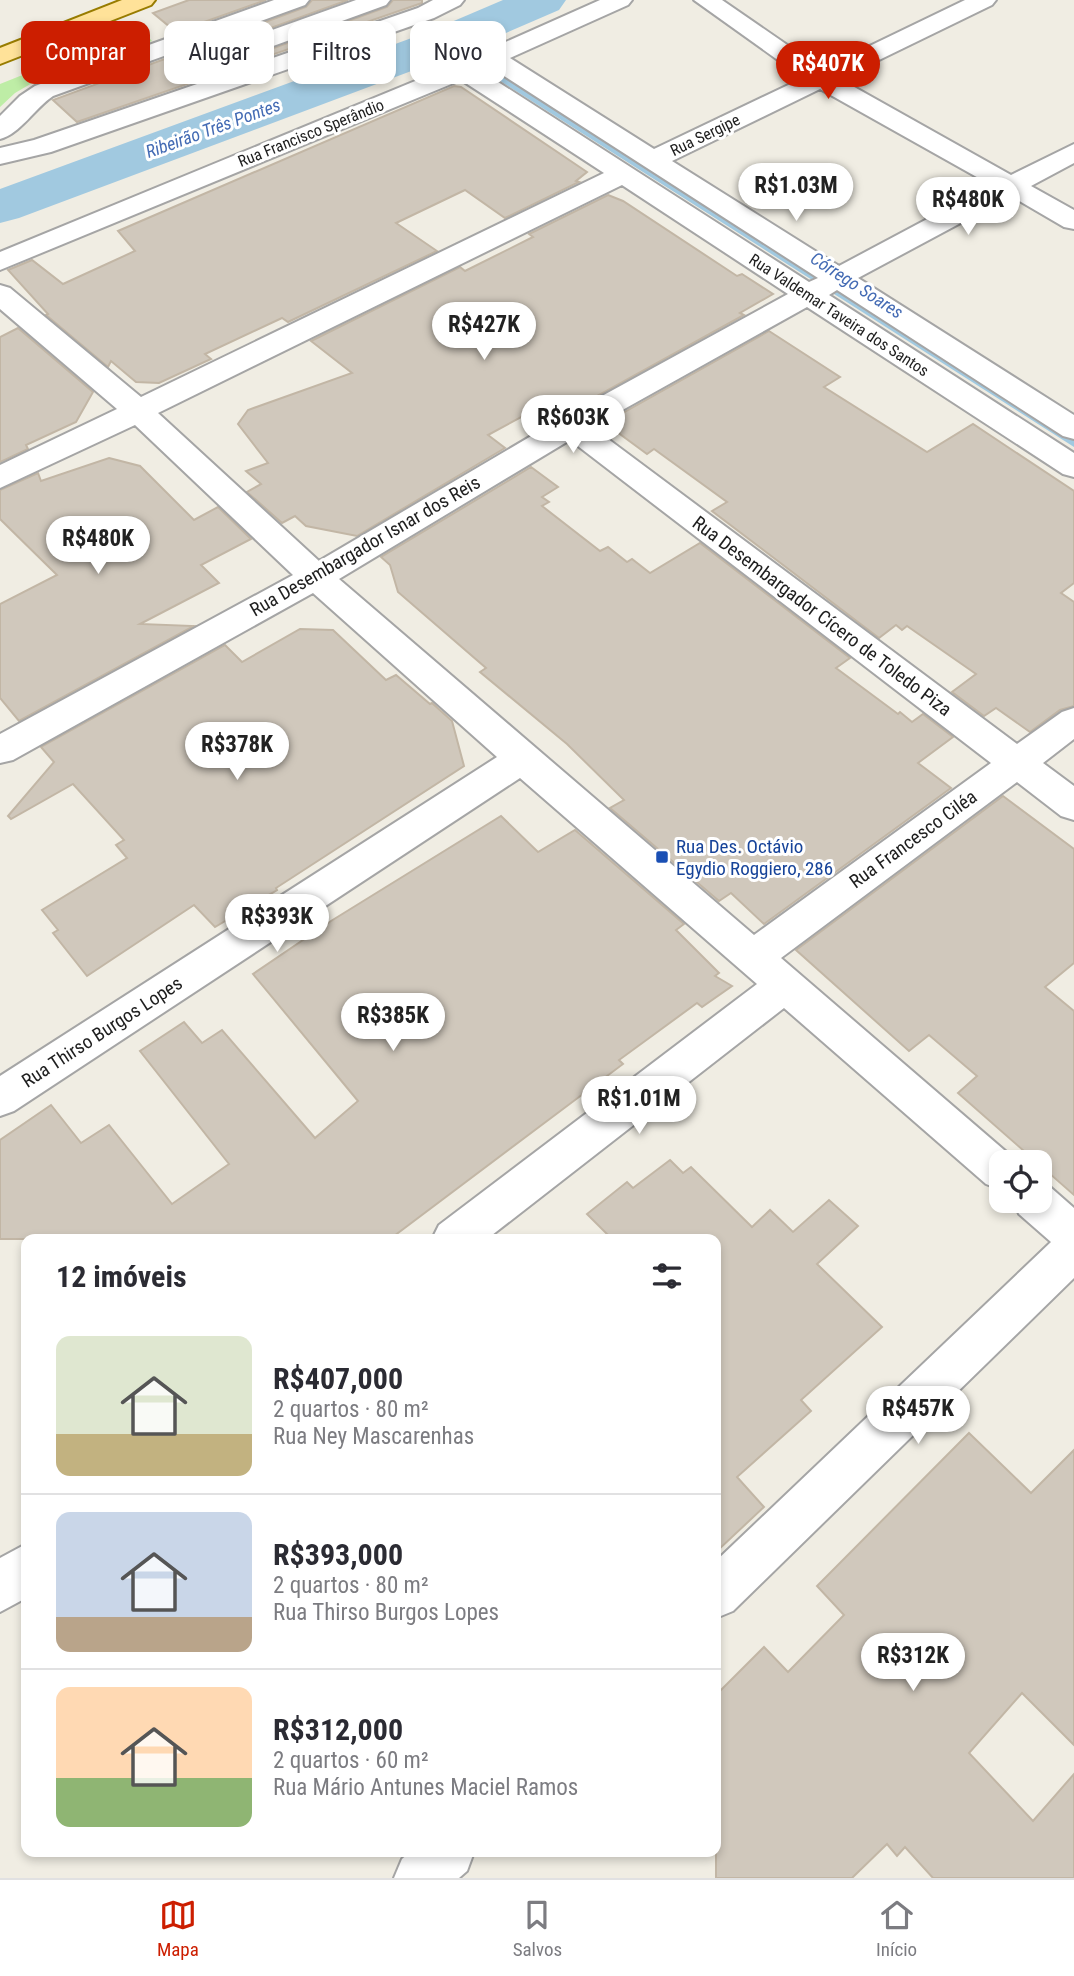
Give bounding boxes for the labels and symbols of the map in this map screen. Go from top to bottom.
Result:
pin: R$407K [771,42,885,101]
water label: Ribeirão Três Pontes [143,94,283,162]
street label: Rua Francisco Sperândio [235,95,387,171]
street label: Rua Sergipe [667,110,743,160]
pin: R$1.03M [731,164,861,223]
pin: R$480K [911,177,1025,237]
water label: Córrego Soares [807,247,907,323]
street label: Rua Valdemar Taveira dos Santos [746,250,932,380]
pin: R$427K [427,302,541,362]
pin: R$603K [516,396,630,455]
street label: Rua Desembargador Isnar dos Reis [246,471,484,621]
street label: Rua Desembargador Cícero de Toledo Piza [688,511,956,721]
pin: R$480K [41,516,155,576]
pin: R$378K [180,722,294,782]
street label: Rua Francesco Ciléa [845,785,981,893]
place label: Rua Des. Octávio Egydio Roggiero, 286 [676,835,833,880]
marker: Rua Des. Octávio Egydio Roggiero, 286 [654,849,670,865]
pin: R$393K [220,894,334,954]
street label: Rua Thirso Burgos Lopes [17,971,187,1093]
pin: R$385K [336,993,450,1053]
pin: R$1.01M [574,1076,704,1136]
pin: R$457K [861,1386,975,1446]
pin: R$312K [856,1634,970,1693]

